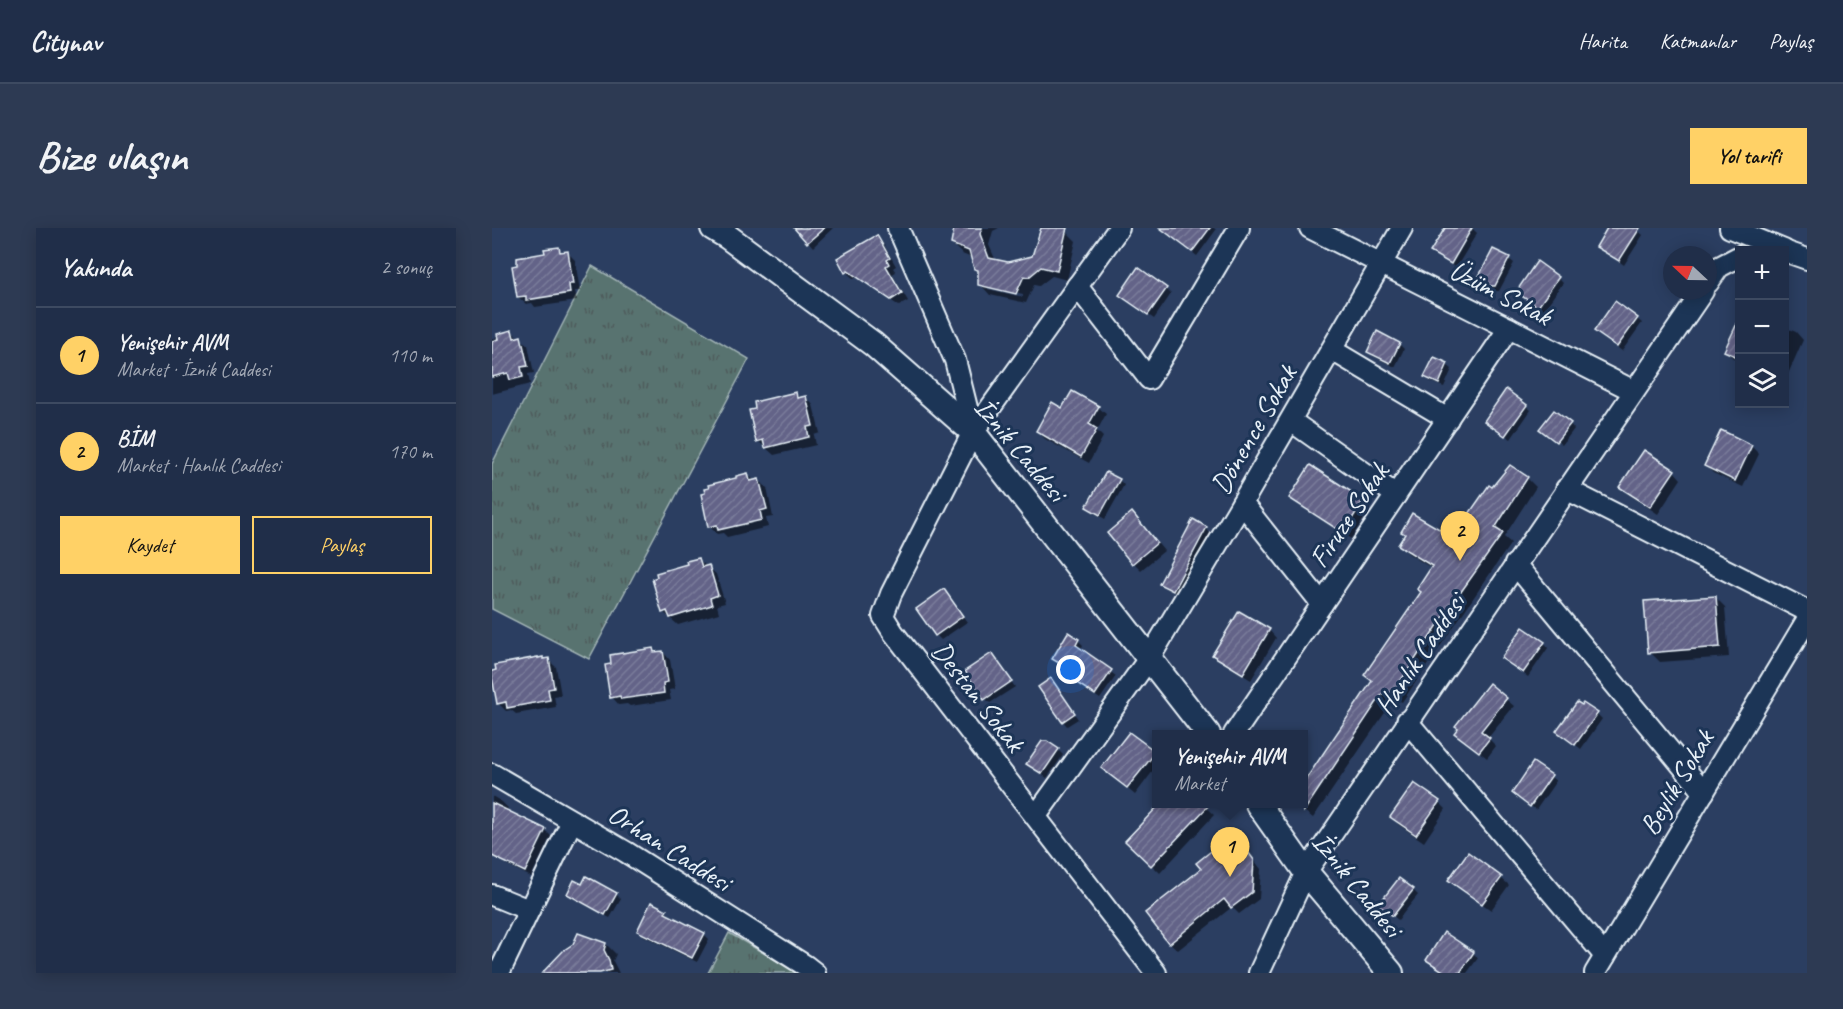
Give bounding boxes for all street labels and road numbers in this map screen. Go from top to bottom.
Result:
street label: Üzüm Sokak [1444,252,1559,334]
street label: Dönence Sokak [1203,357,1305,500]
street label: İznik Caddesi [967,390,1077,511]
street label: Firuze Sokak [1301,454,1398,574]
street label: Hanlık Caddesi [1366,584,1475,722]
street label: Destan Sokak [924,634,1034,760]
street label: Beylik Sokak [1631,722,1722,841]
street label: Orhan Caddesi [602,796,741,901]
street label: İznik Caddesi [1305,825,1413,947]

